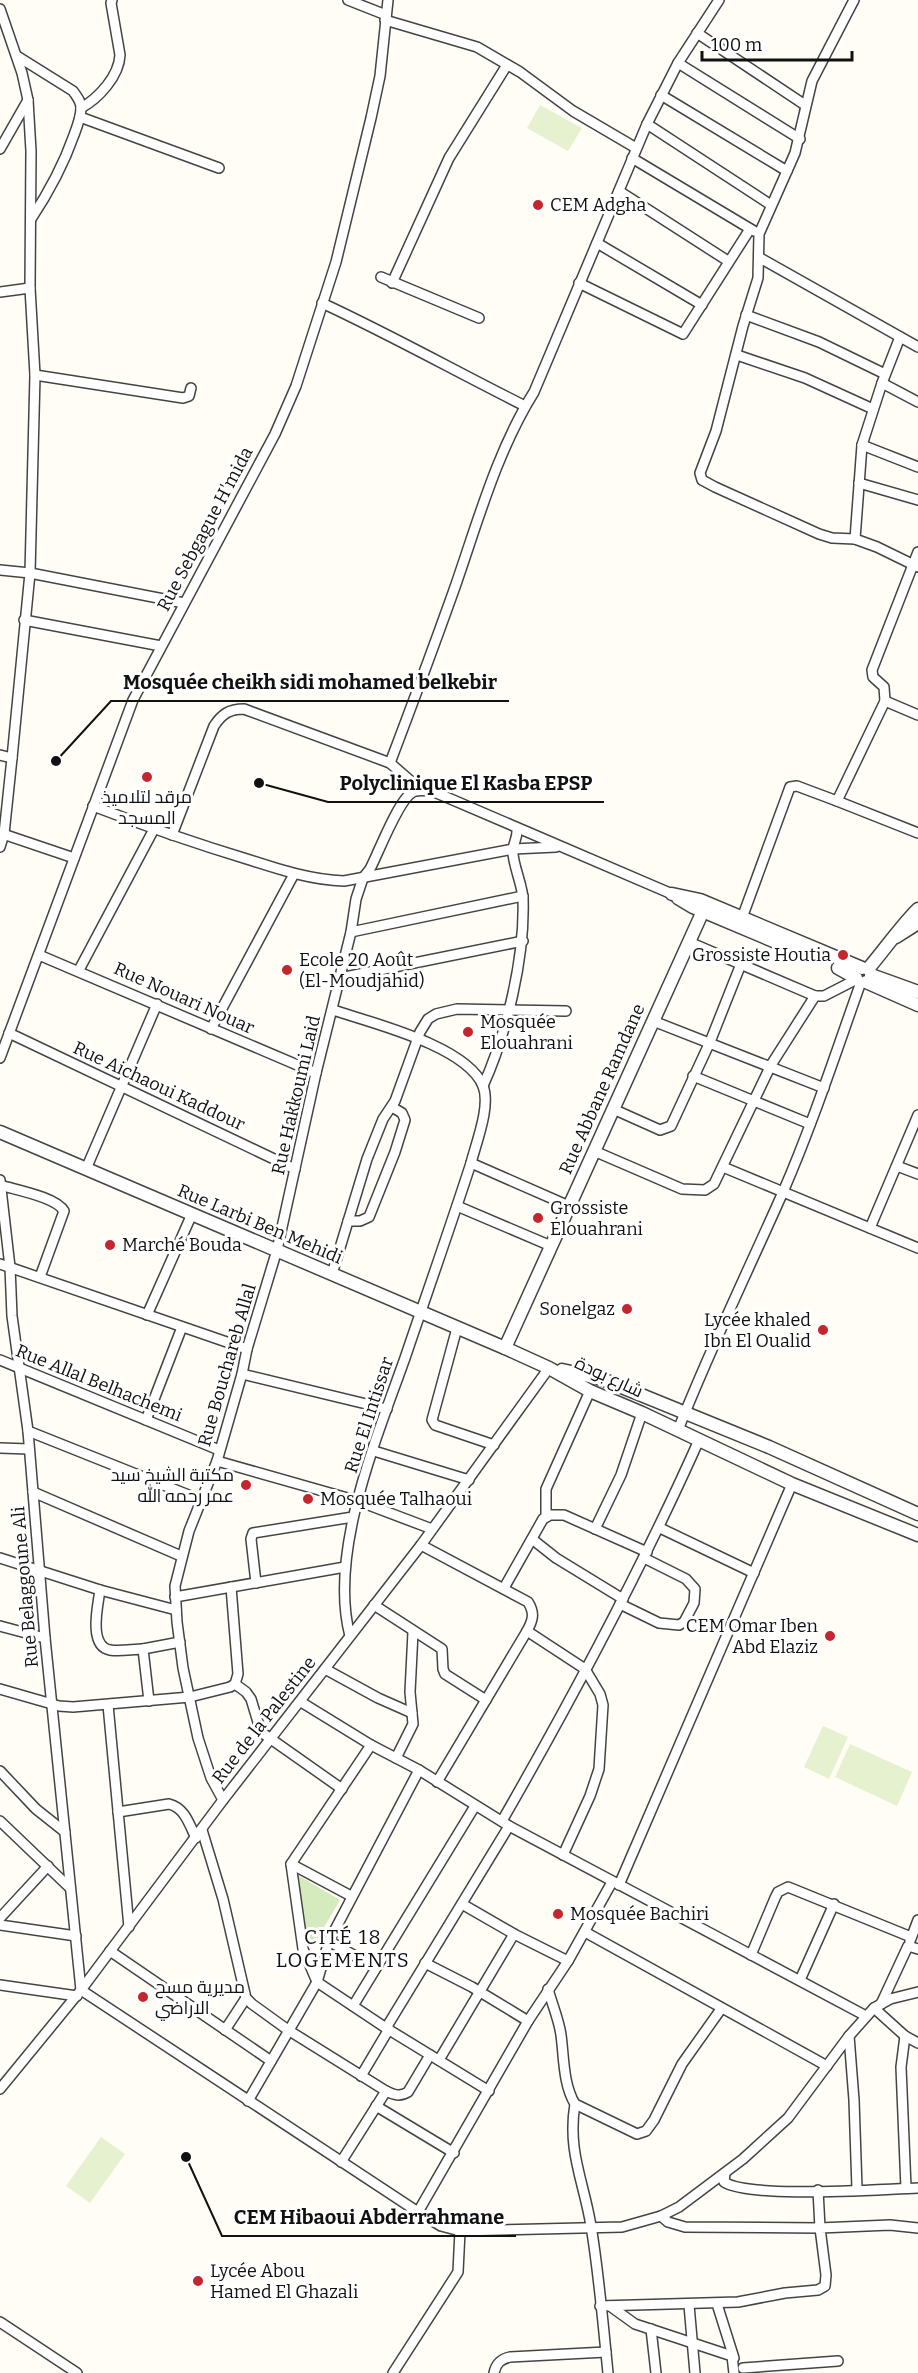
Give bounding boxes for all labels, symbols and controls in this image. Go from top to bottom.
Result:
scale bar [702,24,852,62]
text: 100 m [711,34,762,56]
place label: CEM Adgha [550,194,647,216]
marker: CEM Adgha [531,198,545,212]
street label: Rue Sebgague H'mida [152,443,258,615]
callout: Mosquée cheikh sidi mohamed belkebir [111,663,509,701]
text: Mosquée cheikh sidi mohamed belkebir [123,670,498,694]
callout: Polyclinique El Kasba EPSP [328,764,604,802]
marker: مرقد لتلاميذ المسجد [140,770,154,784]
text: Polyclinique El Kasba EPSP [340,771,592,795]
place label: مرقد لتلاميذ المسجد [102,786,192,829]
place label: Grossiste Houtia [692,944,831,966]
marker: Grossiste Houtia [836,948,850,962]
place label: Ecole 20 Août (El-Moudjahid) [299,949,425,992]
street label: Rue Nouari Nouar [110,957,258,1039]
marker: Ecole 20 Août (El-Moudjahid) [280,963,294,977]
street label: Rue Abbane Ramdane [554,1000,650,1178]
place label: Mosquée Elouahrani [480,1011,573,1054]
street label: Rue Hakkoumi Laid [267,1013,325,1177]
marker: Mosquée Elouahrani [461,1025,475,1039]
street label: Rue Aichaoui Kaddour [70,1037,248,1135]
street label: Rue Larbi Ben Mehidi [174,1179,346,1269]
place label: Grossiste Elouahrani [550,1197,643,1240]
marker: Grossiste Elouahrani [531,1211,545,1225]
place label: Marché Bouda [122,1234,242,1256]
marker: Marché Bouda [103,1238,117,1252]
street label: Rue Bouchareb Allal [193,1281,261,1449]
place label: Sonelgaz [539,1298,615,1320]
marker: Sonelgaz [620,1302,634,1316]
place label: Lycée khaled Ibn El Oualid [704,1309,811,1352]
marker: Lycée khaled Ibn El Oualid [816,1323,830,1337]
street label: Rue Allal Belhachemi [13,1340,185,1426]
street label: شارع بودة [571,1352,647,1403]
street label: Rue El Intissar [340,1354,398,1476]
place label: مكتبة الشيخ سيد عمر رحمه الله [111,1464,234,1507]
marker: مكتبة الشيخ سيد عمر رحمه الله [239,1478,253,1492]
place label: Mosquée Talhaoui [320,1488,472,1510]
marker: Mosquée Talhaoui [301,1492,315,1506]
street label: Rue Belaggoune Ali [7,1506,43,1668]
place label: CEM Omar Iben Abd Elaziz [686,1615,819,1658]
marker: CEM Omar Iben Abd Elaziz [823,1629,837,1643]
street label: Rue de la Palestine [207,1652,321,1788]
place label: Mosquée Bachiri [570,1903,709,1925]
marker: Mosquée Bachiri [551,1907,565,1921]
district label: CITÉ 18 LOGEMENTS [276,1925,410,1972]
place label: مديرية مسح الاراضي [155,1976,245,2021]
marker: مديرية مسح الاراضي [136,1990,150,2004]
callout: CEM Hibaoui Abderrahmane [222,2198,516,2236]
text: CEM Hibaoui Abderrahmane [234,2205,504,2229]
place label: Lycée Abou Hamed El Ghazali [210,2260,358,2303]
marker: Lycée Abou Hamed El Ghazali [191,2274,205,2288]

